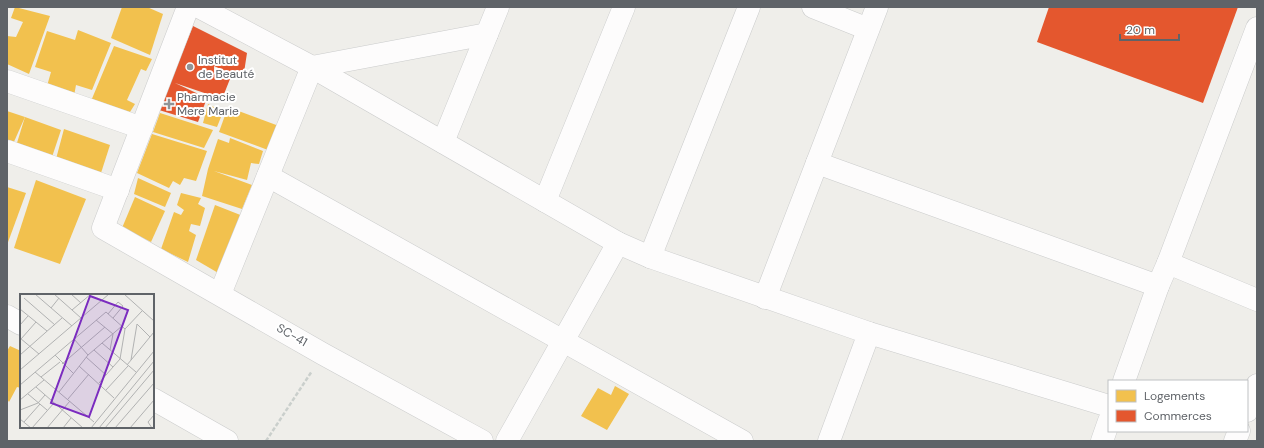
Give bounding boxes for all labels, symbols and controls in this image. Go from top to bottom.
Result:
scale bar [1120,16,1179,42]
text: 20 m [1126,22,1155,38]
place label: Institut de Beauté [198,52,255,82]
marker: Institut de Beauté [185,62,195,72]
place label: Pharmacie Mere Marie [177,89,239,119]
marker: Pharmacie Mere Marie [164,99,174,109]
inset map [20,294,154,428]
street label: SC-41 [274,320,310,350]
legend [1108,380,1248,432]
text: Logements [1144,388,1205,404]
text: Commerces [1144,408,1212,424]

